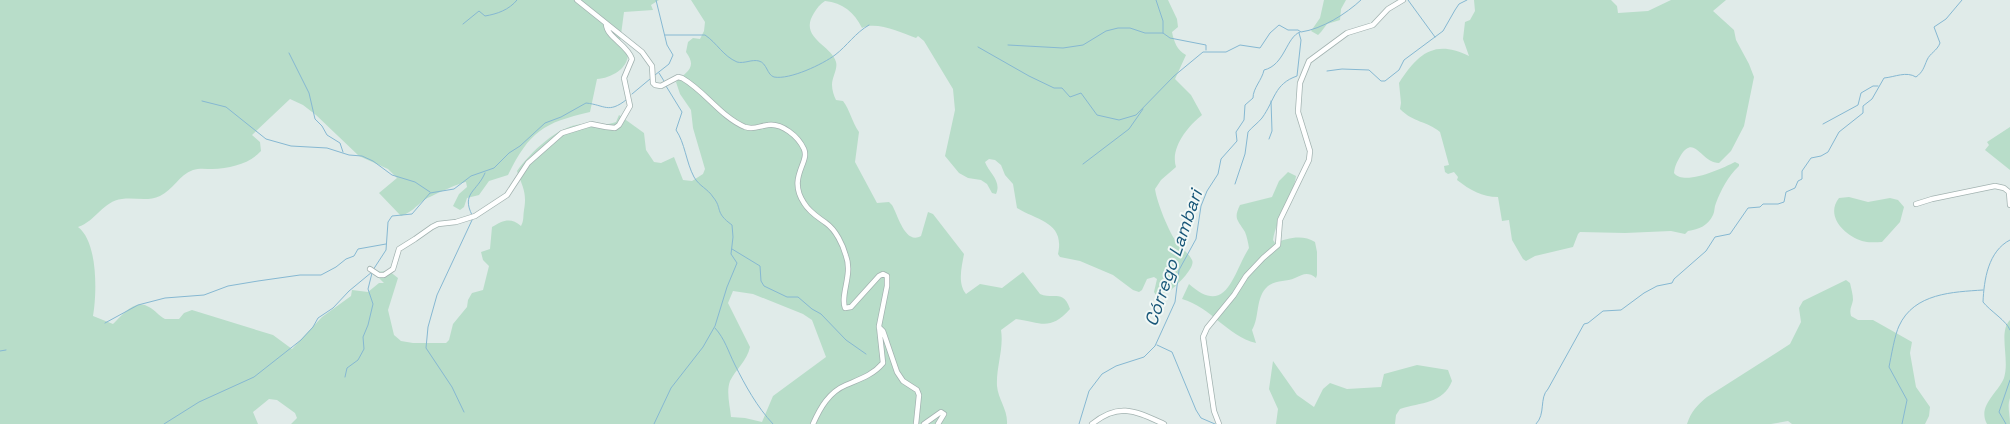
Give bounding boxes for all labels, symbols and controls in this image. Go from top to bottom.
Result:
water label: Córrego Lambari [1139,184,1208,329]

